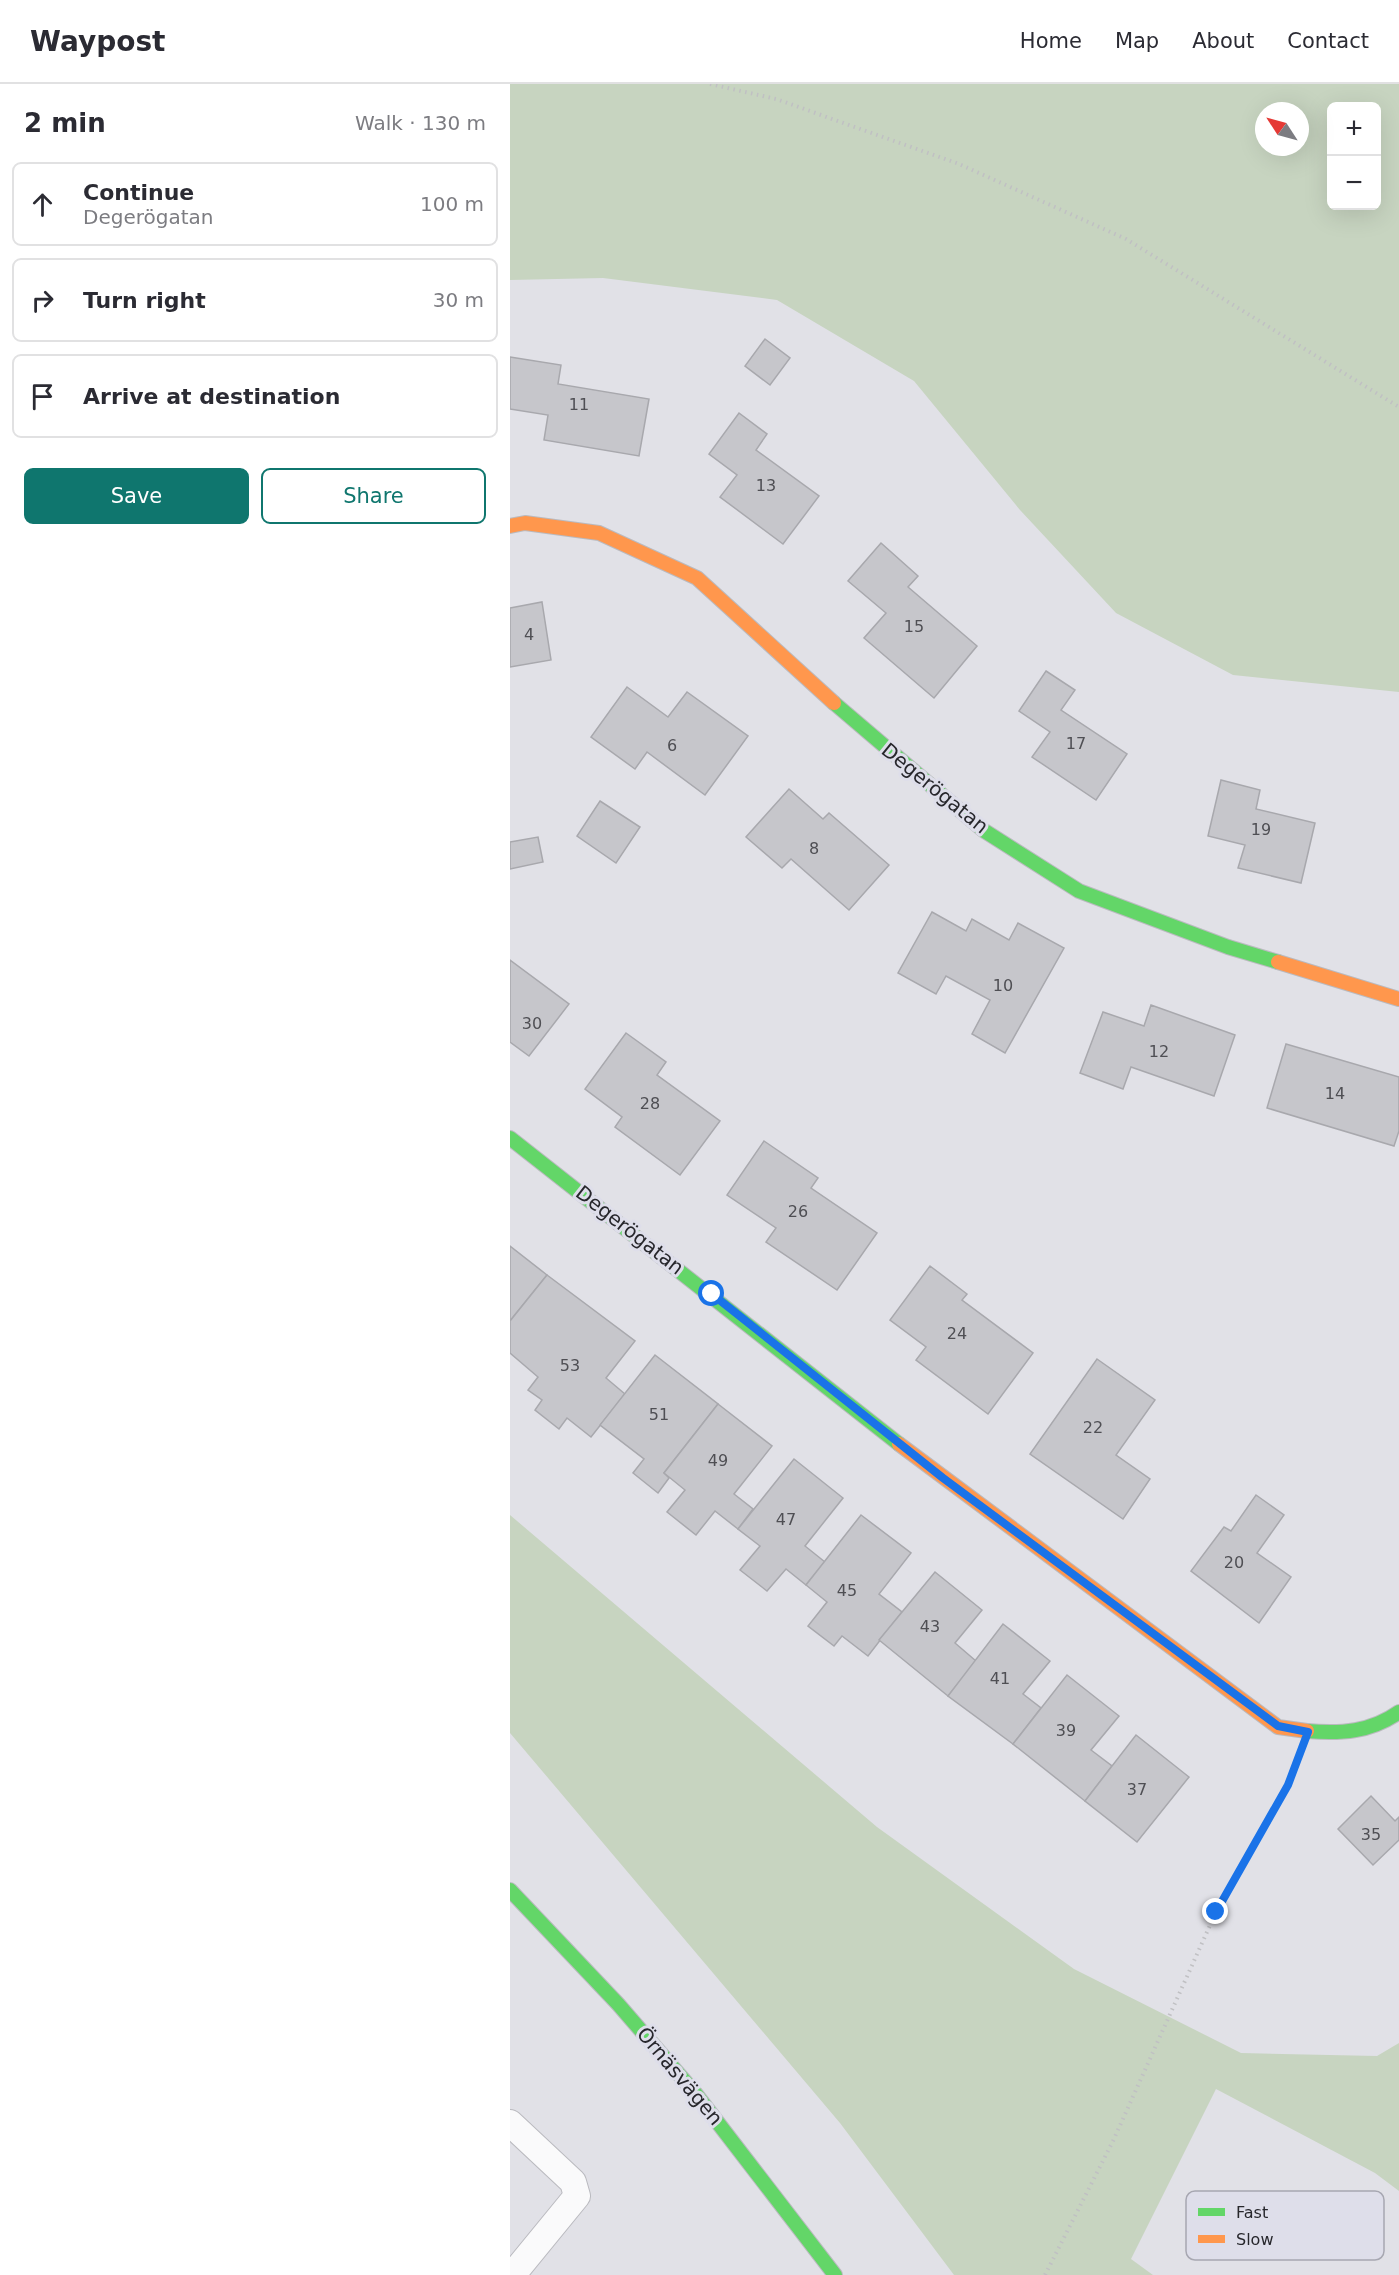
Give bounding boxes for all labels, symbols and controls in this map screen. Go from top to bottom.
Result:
text: Waypost [30,25,166,58]
text: Home [1020,29,1082,53]
text: Map [1115,29,1159,53]
text: About [1192,29,1254,53]
text: Contact [1287,29,1369,53]
north arrow [1255,102,1309,156]
map controls [1327,102,1381,210]
button: + [1327,102,1381,156]
text: 2 min [24,108,106,138]
text: Walk · 130 m [355,111,486,135]
button: − [1327,156,1381,210]
text: Continue [83,180,194,205]
icon: ahead [26,188,59,221]
text: 100 m [420,192,484,216]
text: Degerögatan [83,205,213,229]
icon: right [26,284,59,317]
text: Turn right [83,288,206,313]
text: 30 m [433,288,484,312]
icon: arrive [26,380,59,413]
text: Arrive at destination [83,384,340,409]
house number: 11 [569,395,589,414]
button: Save [24,468,249,524]
button: Share [261,468,486,524]
house number: 13 [756,476,776,495]
house number: 15 [904,617,924,636]
house number: 4 [524,625,534,644]
house number: 17 [1066,734,1086,753]
house number: 6 [667,736,677,755]
street label: Degerögatan [877,738,993,838]
house number: 19 [1251,820,1271,839]
house number: 8 [809,839,819,858]
house number: 10 [993,976,1013,995]
house number: 30 [522,1014,542,1033]
house number: 12 [1149,1042,1169,1061]
house number: 14 [1325,1084,1345,1103]
house number: 28 [640,1094,660,1113]
street label: Degerögatan [571,1180,689,1280]
house number: 26 [788,1202,808,1221]
route start [698,1280,724,1306]
house number: 24 [947,1324,967,1343]
house number: 53 [560,1356,580,1375]
house number: 51 [649,1405,669,1424]
house number: 22 [1083,1418,1103,1437]
house number: 49 [708,1451,728,1470]
house number: 47 [776,1510,796,1529]
house number: 20 [1224,1553,1244,1572]
house number: 45 [837,1581,857,1600]
house number: 43 [920,1617,940,1636]
house number: 41 [990,1669,1010,1688]
house number: 39 [1056,1721,1076,1740]
house number: 37 [1127,1780,1147,1799]
house number: 35 [1361,1825,1381,1844]
route end [1202,1898,1228,1924]
street label: Örnäsvägen [632,2022,728,2130]
legend [1186,2191,1384,2260]
text: Fast [1236,2203,1268,2222]
text: Slow [1236,2230,1273,2249]

